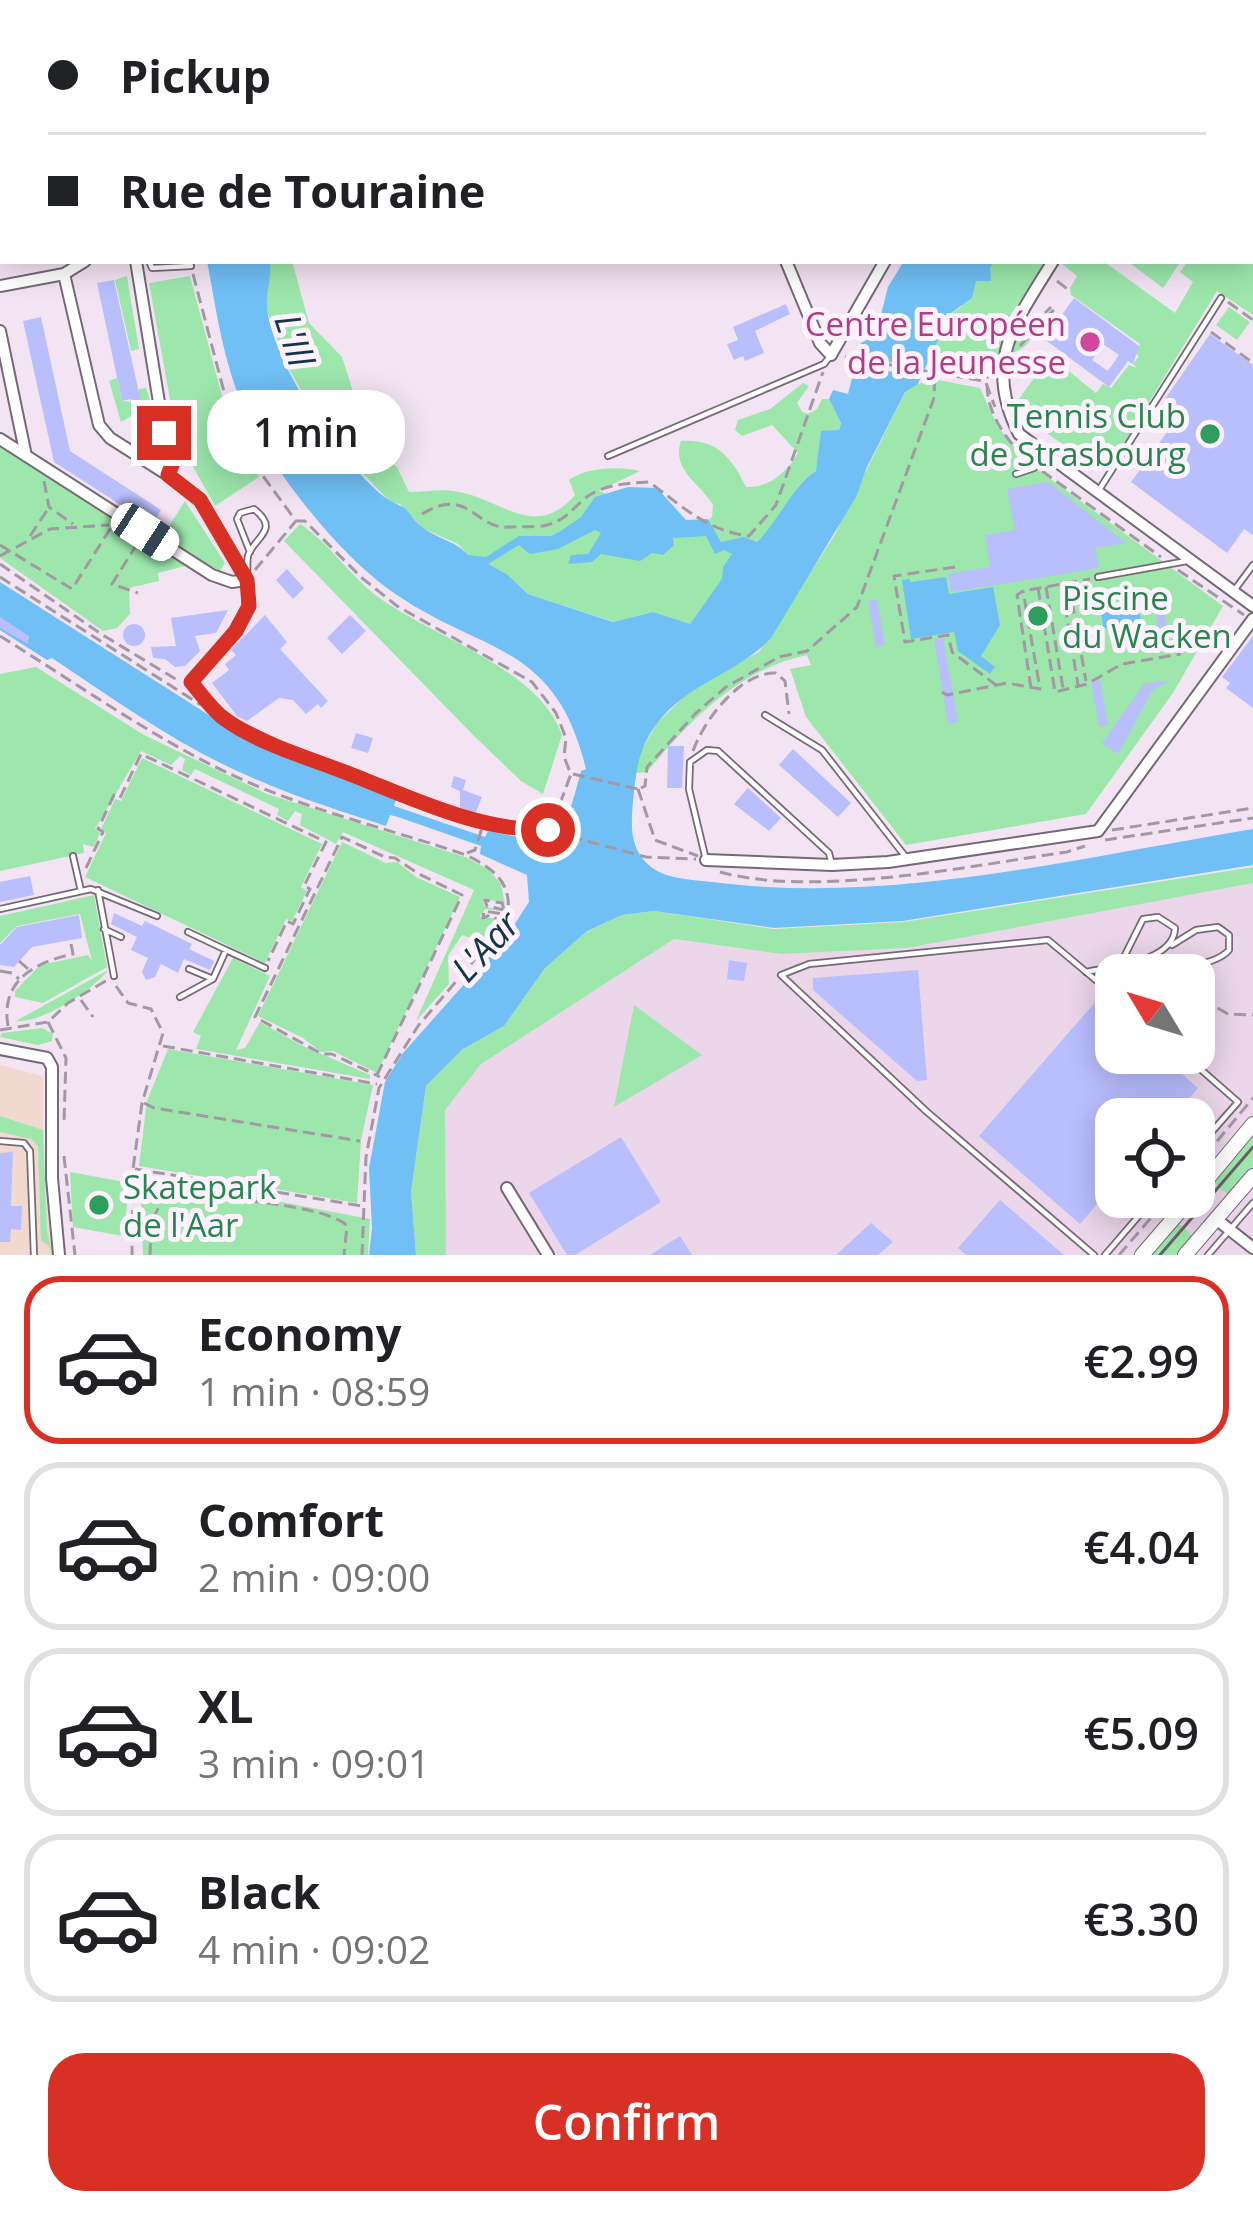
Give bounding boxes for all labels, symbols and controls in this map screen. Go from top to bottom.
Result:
text: Pickup [120,45,271,106]
text: Rue de Touraine [120,160,485,221]
place label: Centre Européen de la Jeunesse [805,301,1066,384]
water label: L'Ill [264,307,327,374]
marker: Centre Européen de la Jeunesse [1077,329,1103,355]
callout: 1 min [206,391,404,475]
place label: Tennis Club de Strasbourg [970,393,1186,476]
text: 1 min [253,405,359,458]
route end [137,406,191,460]
marker: Tennis Club de Strasbourg [1197,421,1223,447]
car [105,497,185,567]
place label: Piscine du Wacken [1062,575,1232,658]
marker: Piscine du Wacken [1025,603,1051,629]
route start [521,803,575,857]
water label: L'Aar [440,899,531,992]
north arrow [1095,954,1215,1074]
map controls [1095,954,1215,1218]
button: locate [1095,1098,1215,1218]
place label: Skatepark de l'Aar [123,1164,277,1247]
marker: Skatepark de l'Aar [86,1192,112,1218]
text: Economy [198,1303,401,1364]
icon: car [54,1306,162,1414]
text: €2.99 [1084,1330,1199,1391]
text: 1 min · 08:59 [198,1364,430,1417]
text: Comfort [198,1489,384,1550]
icon: car [54,1492,162,1600]
text: €4.04 [1084,1516,1199,1577]
text: 2 min · 09:00 [198,1550,430,1603]
text: XL [198,1675,253,1736]
icon: car [54,1678,162,1786]
text: €5.09 [1084,1702,1199,1763]
text: 3 min · 09:01 [198,1736,430,1789]
text: Black [198,1861,320,1922]
icon: car [54,1864,162,1972]
text: €3.30 [1084,1888,1199,1949]
text: 4 min · 09:02 [198,1922,430,1975]
button: Confirm [48,2053,1205,2191]

